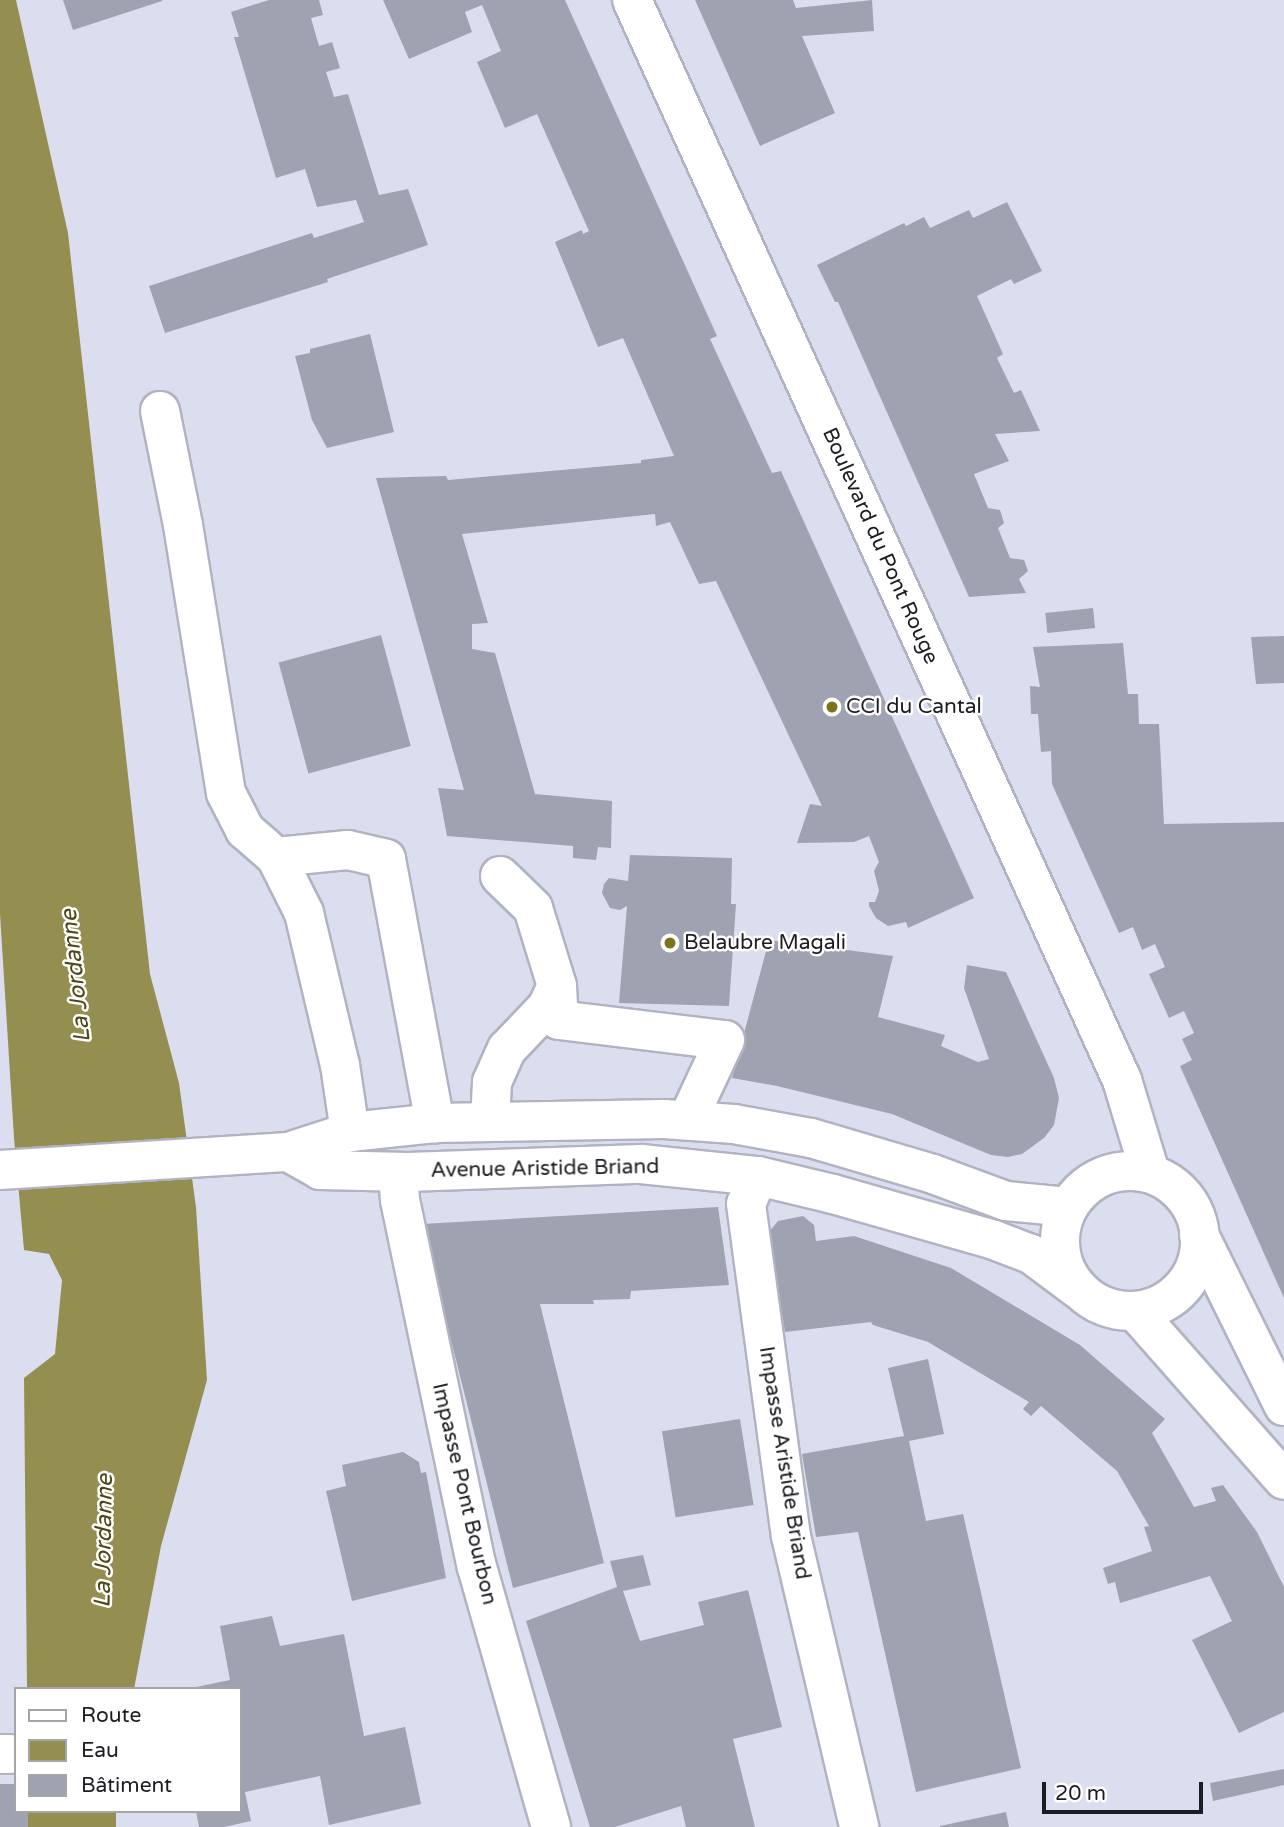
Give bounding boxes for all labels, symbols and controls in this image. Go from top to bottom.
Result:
street label: Boulevard du Pont Rouge [816,424,944,668]
place label: CCI du Cantal [846,694,982,720]
marker: CCI du Cantal [824,699,840,715]
water label: La Jordanne [55,908,97,1044]
place label: Belaubre Magali [684,930,846,956]
marker: Belaubre Magali [662,935,678,951]
street label: Avenue Aristide Briand [430,1154,660,1184]
street label: Impasse Aristide Briand [753,1345,815,1581]
street label: Impasse Pont Bourbon [426,1381,502,1607]
water label: La Jordanne [89,1474,119,1608]
legend [14,1687,242,1813]
text: Route [81,1703,141,1728]
text: Eau [81,1738,119,1763]
scale bar [1046,1768,1207,1812]
text: Bâtiment [81,1773,172,1798]
text: 20 m [1055,1781,1106,1806]

